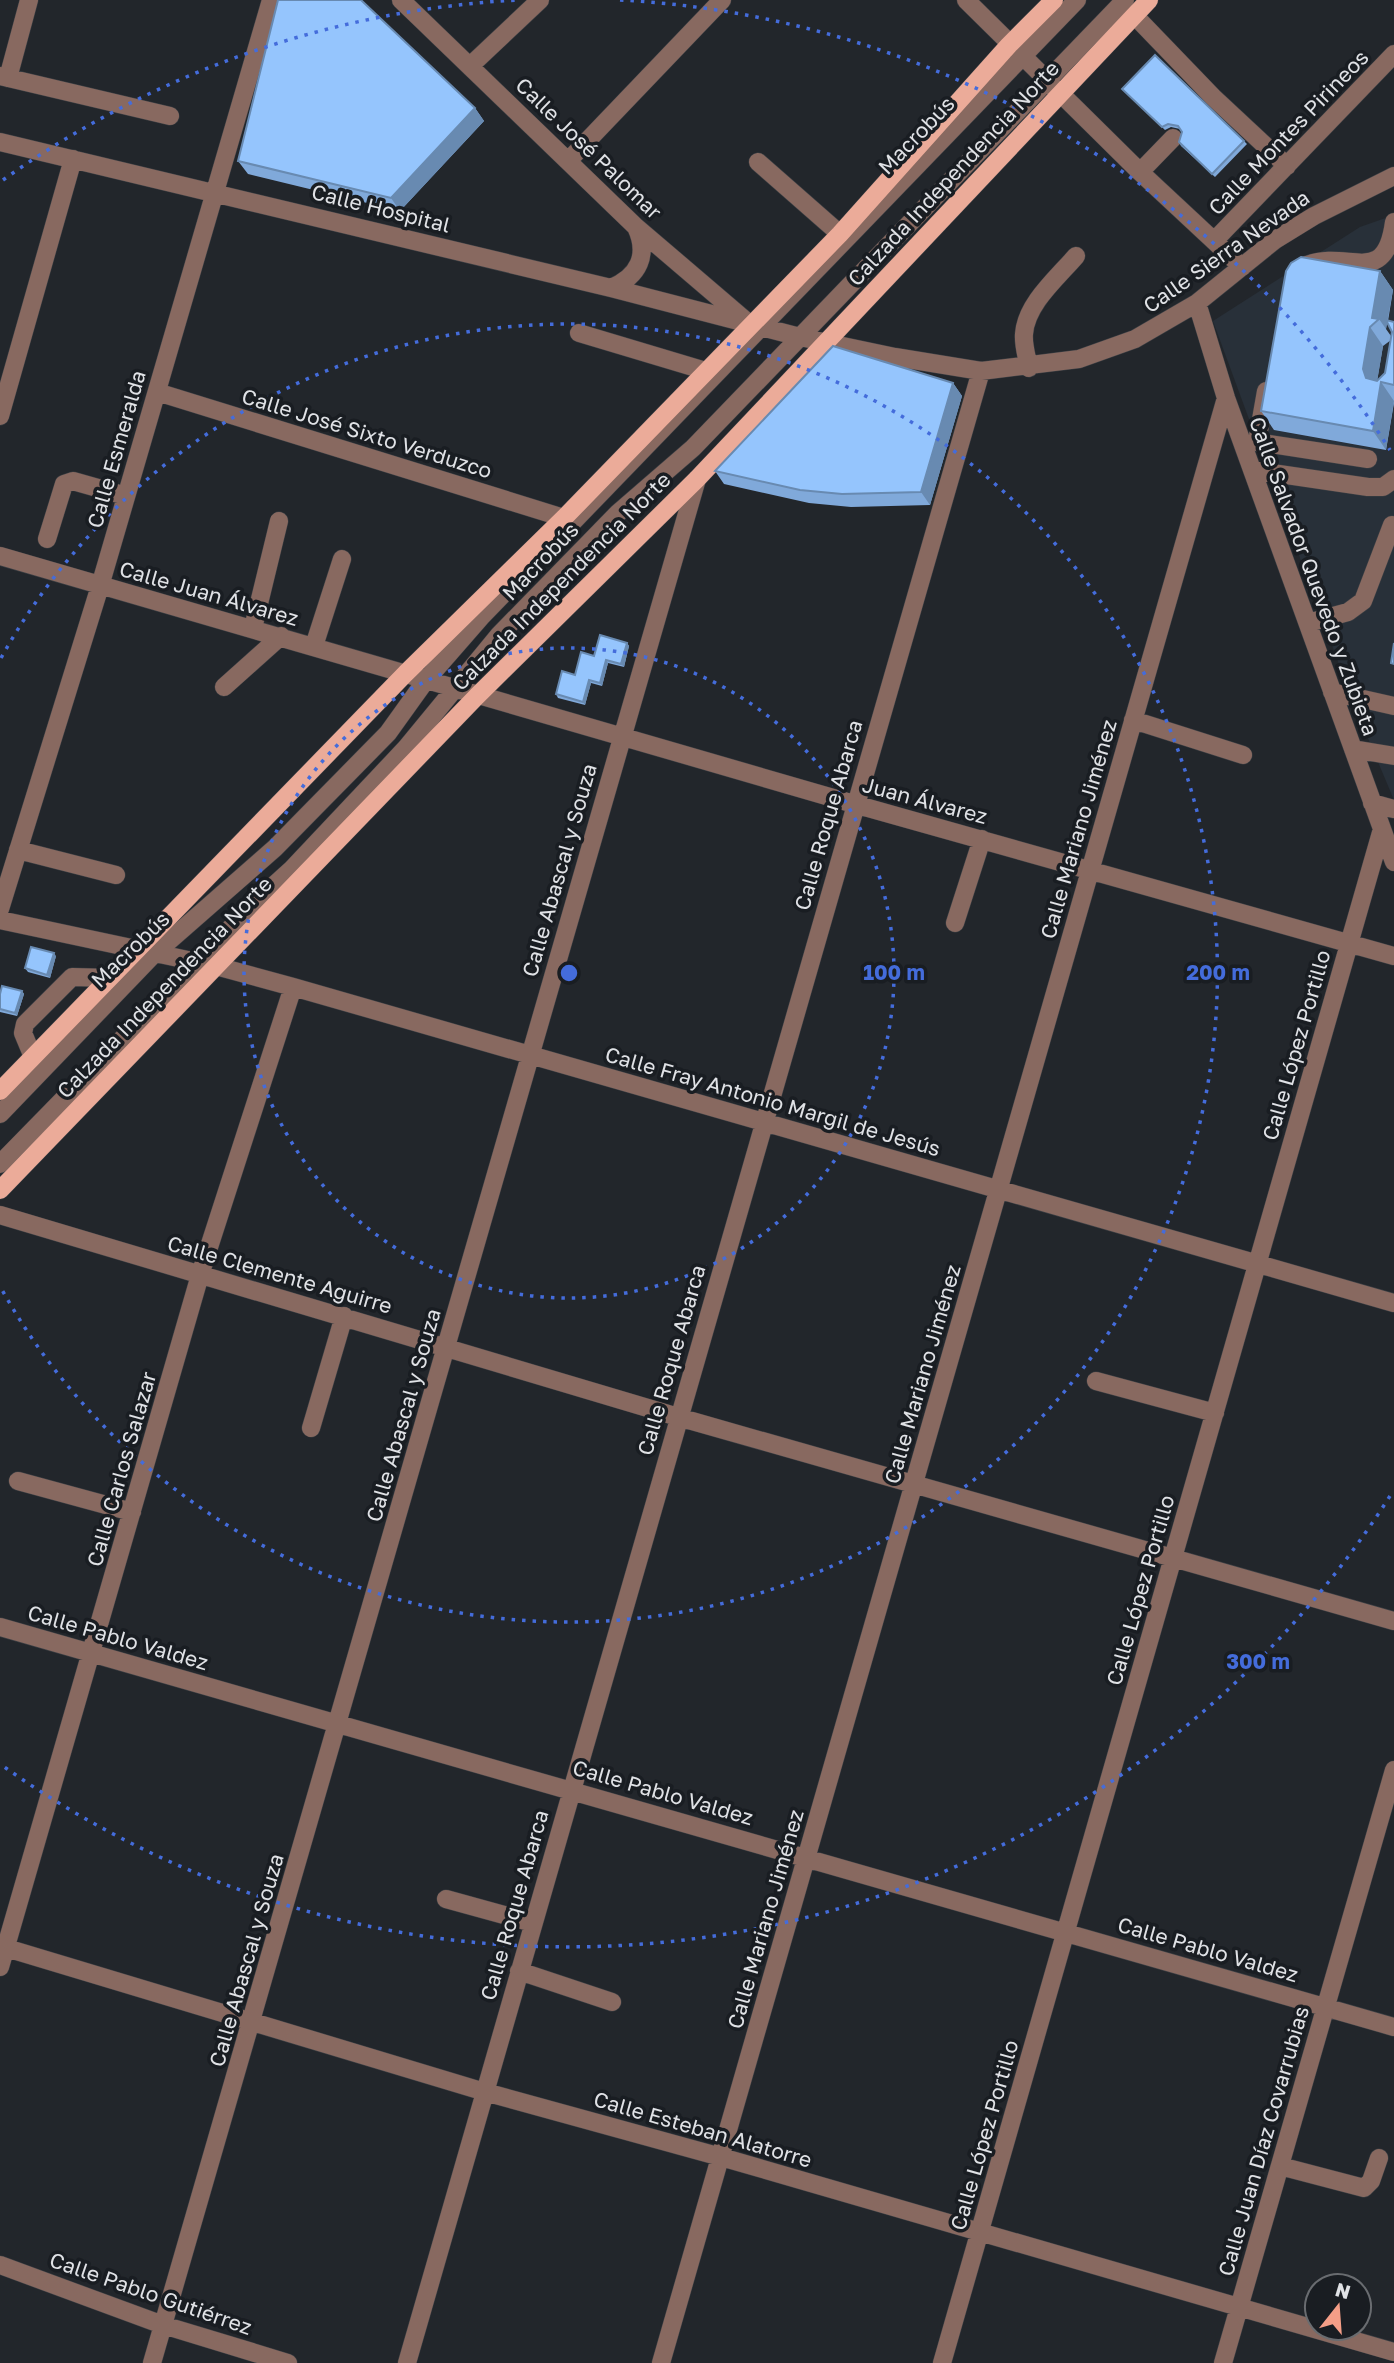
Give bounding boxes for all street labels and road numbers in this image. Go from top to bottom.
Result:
street label: Calle Montes Pirineos [1203,44,1373,220]
street label: Calzada Independencia Norte [842,55,1064,291]
street label: Calle José Palomar [511,72,667,224]
street label: Macrobús [872,90,960,180]
street label: Calle Hospital [309,178,453,238]
street label: Calle Sierra Nevada [1138,184,1314,318]
street label: Calle Esmeralda [81,367,151,531]
street label: Calle José Sixto Verduzco [239,383,495,483]
street label: Calle Salvador Quevedo y Zubieta [1244,413,1384,739]
street label: Calzada Independencia Norte [446,466,676,696]
street label: Macrobús [496,516,584,606]
street label: Calle Juan Álvarez [116,555,302,631]
street label: Calle Mariano Jiménez [1034,716,1122,942]
street label: Calle Roque Abarca [788,717,868,913]
street label: Calle Abascal y Souza [516,760,602,980]
street label: Juan Álvarez [860,771,990,829]
street label: Calzada Independencia Norte [51,871,277,1103]
street label: Macrobús [85,905,175,993]
street label: Calle López Portillo [1256,947,1336,1143]
street label: Calle Fray Antonio Margil de Jesús [602,1041,944,1161]
street label: Calle Clemente Aguirre [165,1229,395,1319]
street label: Calle Mariano Jiménez [878,1261,966,1487]
street label: Calle Roque Abarca [631,1262,711,1458]
street label: Calle Abascal y Souza [360,1305,446,1525]
street label: Calle Carlos Salazar [81,1369,161,1569]
street label: Calle López Portillo [1100,1492,1180,1688]
street label: Calle Pablo Valdez [25,1599,211,1675]
street label: Calle Pablo Valdez [570,1754,756,1830]
street label: Calle Mariano Jiménez [721,1806,809,2032]
street label: Calle Roque Abarca [474,1807,554,2003]
street label: Calle Abascal y Souza [203,1850,289,2070]
street label: Calle Pablo Valdez [1115,1911,1301,1987]
street label: Calle Juan Díaz Covarrubias [1212,2003,1314,2279]
street label: Calle López Portillo [944,2037,1024,2233]
street label: Calle Esteban Alatorre [591,2085,815,2173]
street label: Calle Pablo Gutiérrez [46,2246,256,2340]

